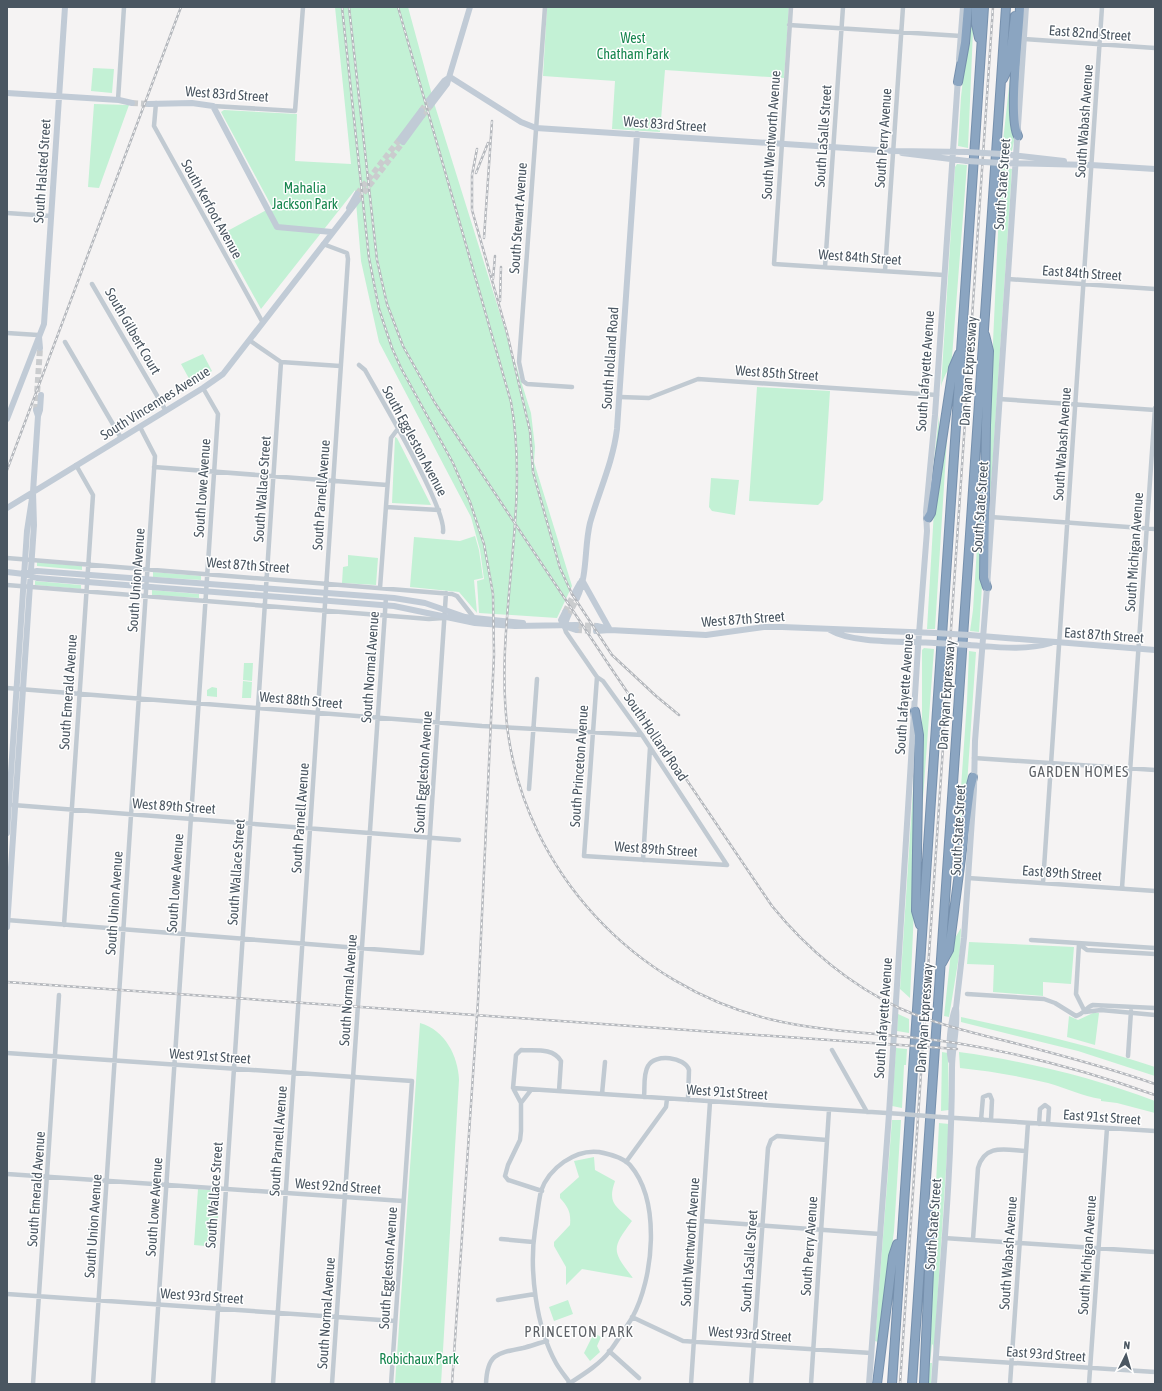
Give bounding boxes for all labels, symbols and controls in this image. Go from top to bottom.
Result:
street label: East 82nd Street [1048,22,1132,44]
park label: West Chatham Park [597,30,669,62]
street label: South Wabash Avenue [1072,64,1096,178]
street label: South Wentworth Avenue [759,70,783,200]
street label: West 83rd Street [185,83,269,105]
street label: South LaSalle Street [811,84,835,188]
street label: South Perry Avenue [872,88,894,188]
street label: West 83rd Street [623,113,707,135]
street label: South Halsted Street [30,118,54,224]
street label: South State Street [991,138,1013,230]
street label: South Kerfoot Avenue [178,157,246,261]
street label: South Stewart Avenue [506,162,530,274]
park label: Mahalia Jackson Park [272,180,338,212]
street label: West 84th Street [818,246,902,268]
street label: East 84th Street [1042,262,1122,284]
street label: South Gilbert Court [102,285,164,377]
street label: South Holland Road [598,306,622,410]
street label: South Lafayette Avenue [913,310,937,432]
street label: Dan Ryan Expressway [956,315,980,426]
street label: West 85th Street [735,362,819,384]
street label: South Vincennes Avenue [97,363,213,443]
street label: South Eggleston Avenue [379,383,451,499]
street label: South Wabash Avenue [1050,387,1074,501]
street label: South Wallace Street [250,435,274,543]
street label: South Lowe Avenue [191,438,213,538]
street label: South Parnell Avenue [309,439,333,551]
street label: South State Street [969,461,991,553]
street label: South Michigan Avenue [1122,492,1146,612]
street label: South Union Avenue [124,527,148,633]
street label: West 87th Street [206,554,290,576]
street label: West 87th Street [701,608,785,630]
street label: South Normal Avenue [358,611,382,723]
street label: East 87th Street [1064,624,1144,646]
street label: South Lafayette Avenue [892,633,916,755]
street label: South Emerald Avenue [56,634,80,750]
street label: Dan Ryan Expressway [934,639,958,750]
street label: West 88th Street [259,688,343,712]
street label: South Holland Road [621,690,691,784]
street label: South Princeton Avenue [567,704,591,828]
street label: South Eggleston Avenue [411,710,435,834]
street label: South Parnell Avenue [288,762,312,874]
district label: GARDEN HOMES [1029,763,1129,780]
street label: South State Street [948,784,968,876]
street label: West 89th Street [132,795,216,817]
street label: South Wallace Street [224,818,248,926]
street label: South Lowe Avenue [164,833,186,933]
street label: West 89th Street [614,838,698,860]
street label: South Union Avenue [102,850,126,956]
street label: East 89th Street [1022,862,1102,884]
street label: South Normal Avenue [336,934,360,1046]
street label: South Lafayette Avenue [871,957,895,1079]
street label: Dan Ryan Expressway [912,962,936,1073]
street label: West 91st Street [169,1045,251,1067]
street label: West 91st Street [686,1081,768,1103]
street label: South Parnell Avenue [266,1085,290,1197]
street label: East 91st Street [1062,1106,1142,1128]
street label: South Emerald Avenue [24,1131,48,1247]
street label: South Wallace Street [202,1141,226,1249]
street label: South Lowe Avenue [143,1157,165,1257]
street label: South Union Avenue [81,1173,105,1279]
street label: West 92nd Street [294,1175,382,1197]
street label: South Wentworth Avenue [678,1177,702,1307]
street label: South State Street [922,1178,944,1270]
street label: South Michigan Avenue [1075,1195,1099,1315]
street label: South Perry Avenue [798,1196,820,1296]
street label: South Wabash Avenue [996,1196,1020,1310]
street label: South Eggleston Avenue [376,1206,400,1330]
street label: South LaSalle Street [737,1209,761,1313]
street label: South Normal Avenue [314,1257,338,1369]
street label: West 93rd Street [160,1285,244,1307]
district label: PRINCETON PARK [524,1323,634,1340]
street label: West 93rd Street [708,1323,792,1345]
north arrow [1106,1335,1146,1375]
text: N [1123,1339,1131,1351]
street label: East 93rd Street [1006,1343,1086,1365]
park label: Robichaux Park [379,1351,459,1367]

